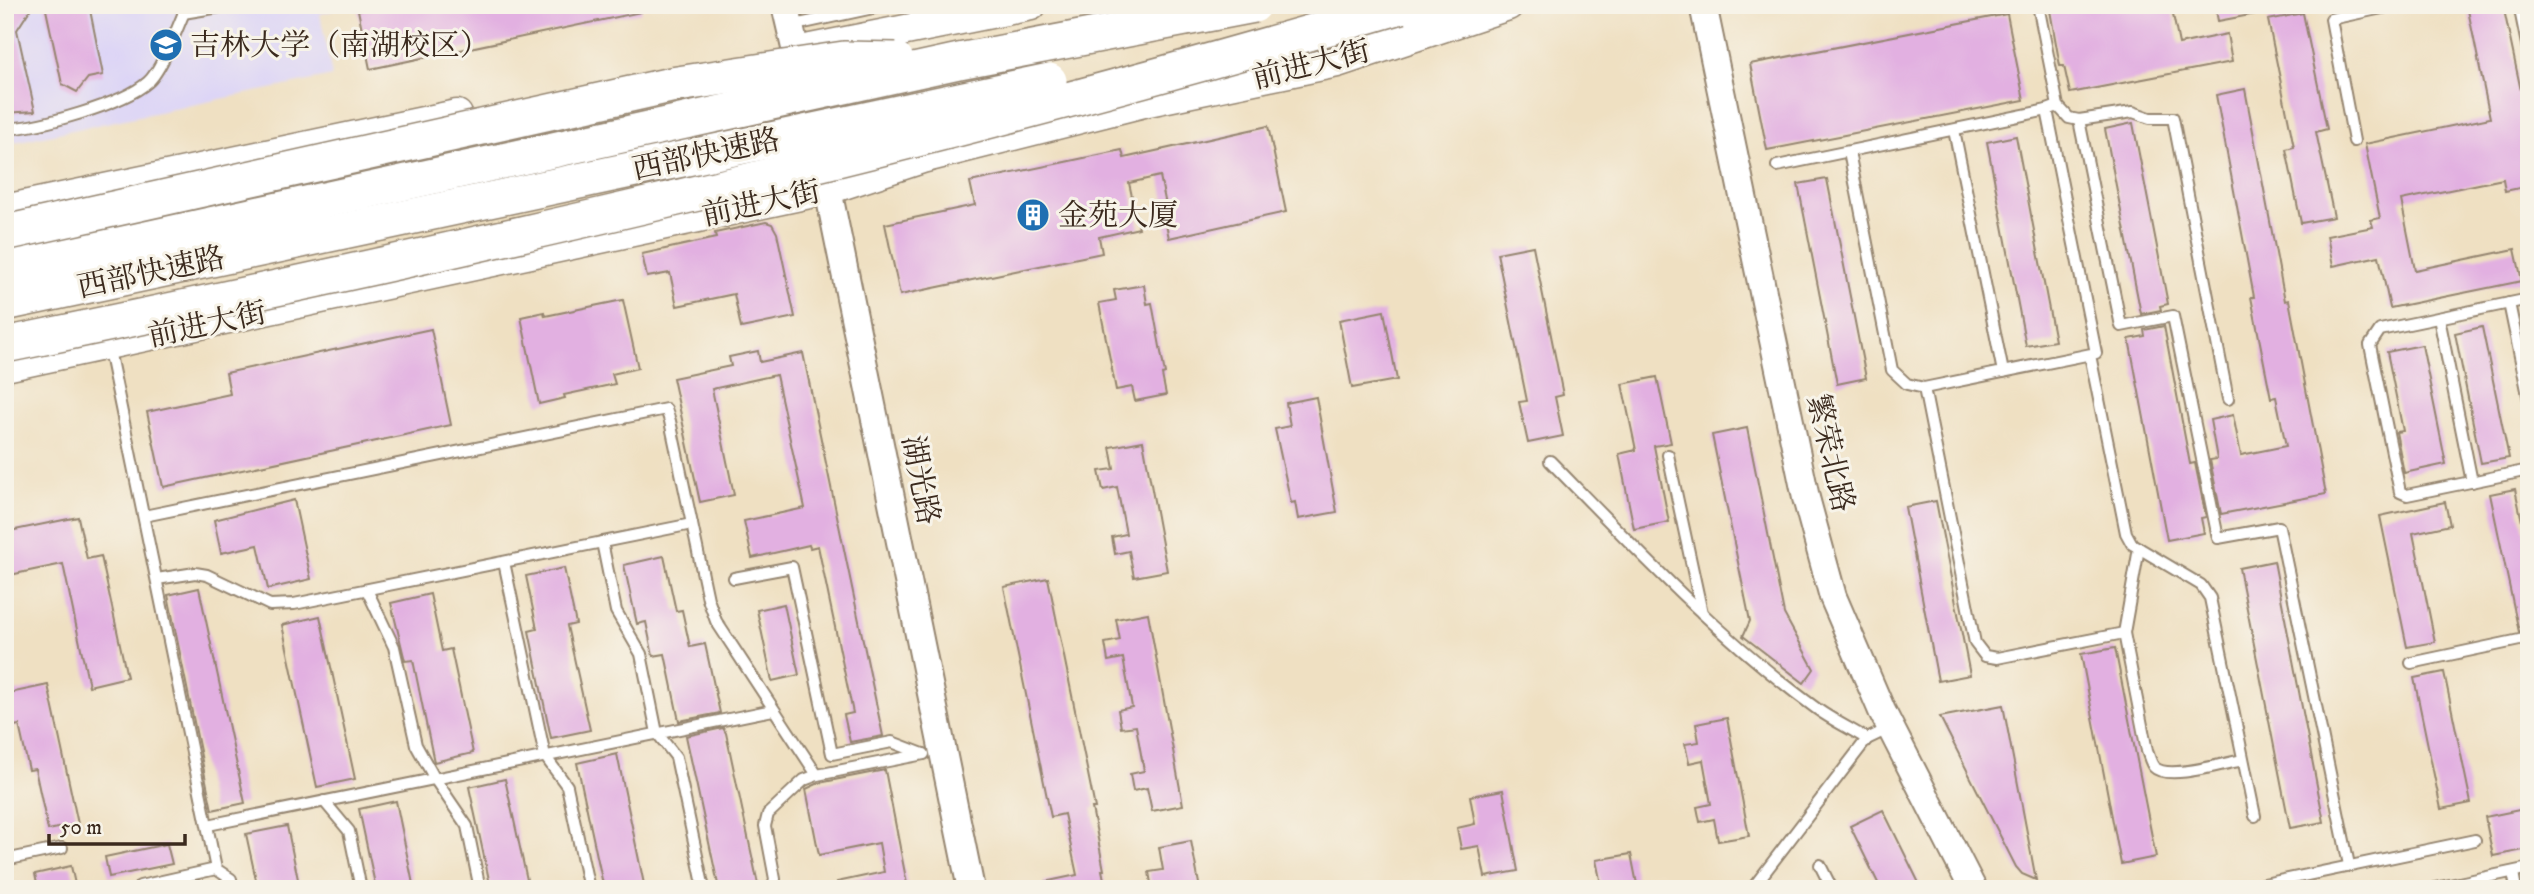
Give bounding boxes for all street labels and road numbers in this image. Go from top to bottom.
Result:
street label: 前进大街 [1249,33,1374,98]
street label: 西部快速路 [629,122,784,189]
street label: 前进大街 [699,174,824,235]
street label: 西部快速路 [74,240,229,307]
street label: 前进大街 [145,295,270,356]
street label: 繁荣北路 [1798,391,1861,516]
street label: 湖光路 [893,433,946,528]

